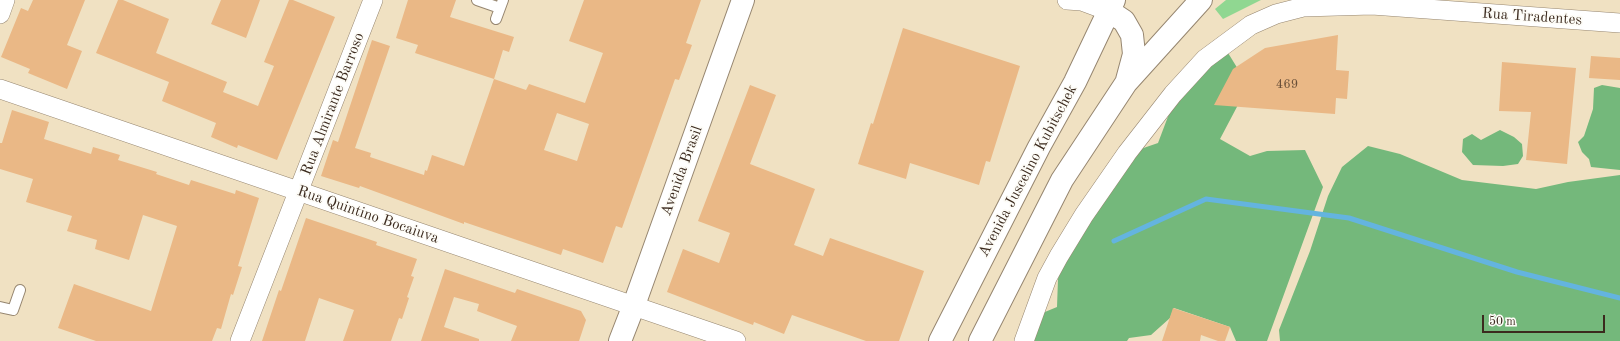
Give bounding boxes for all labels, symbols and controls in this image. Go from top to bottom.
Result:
street label: Rua Tiradentes [1481,5,1583,29]
street label: Rua Almirante Barroso [297,30,369,178]
house number: 469 [1276,77,1298,93]
street label: Avenida Juscelino Kubitschek [975,82,1081,260]
street label: Avenida Brasil [657,123,707,219]
street label: Rua Quintino Bocaiuva [295,182,441,248]
scale bar [1484,307,1607,333]
text: 50 m [1489,316,1516,328]

